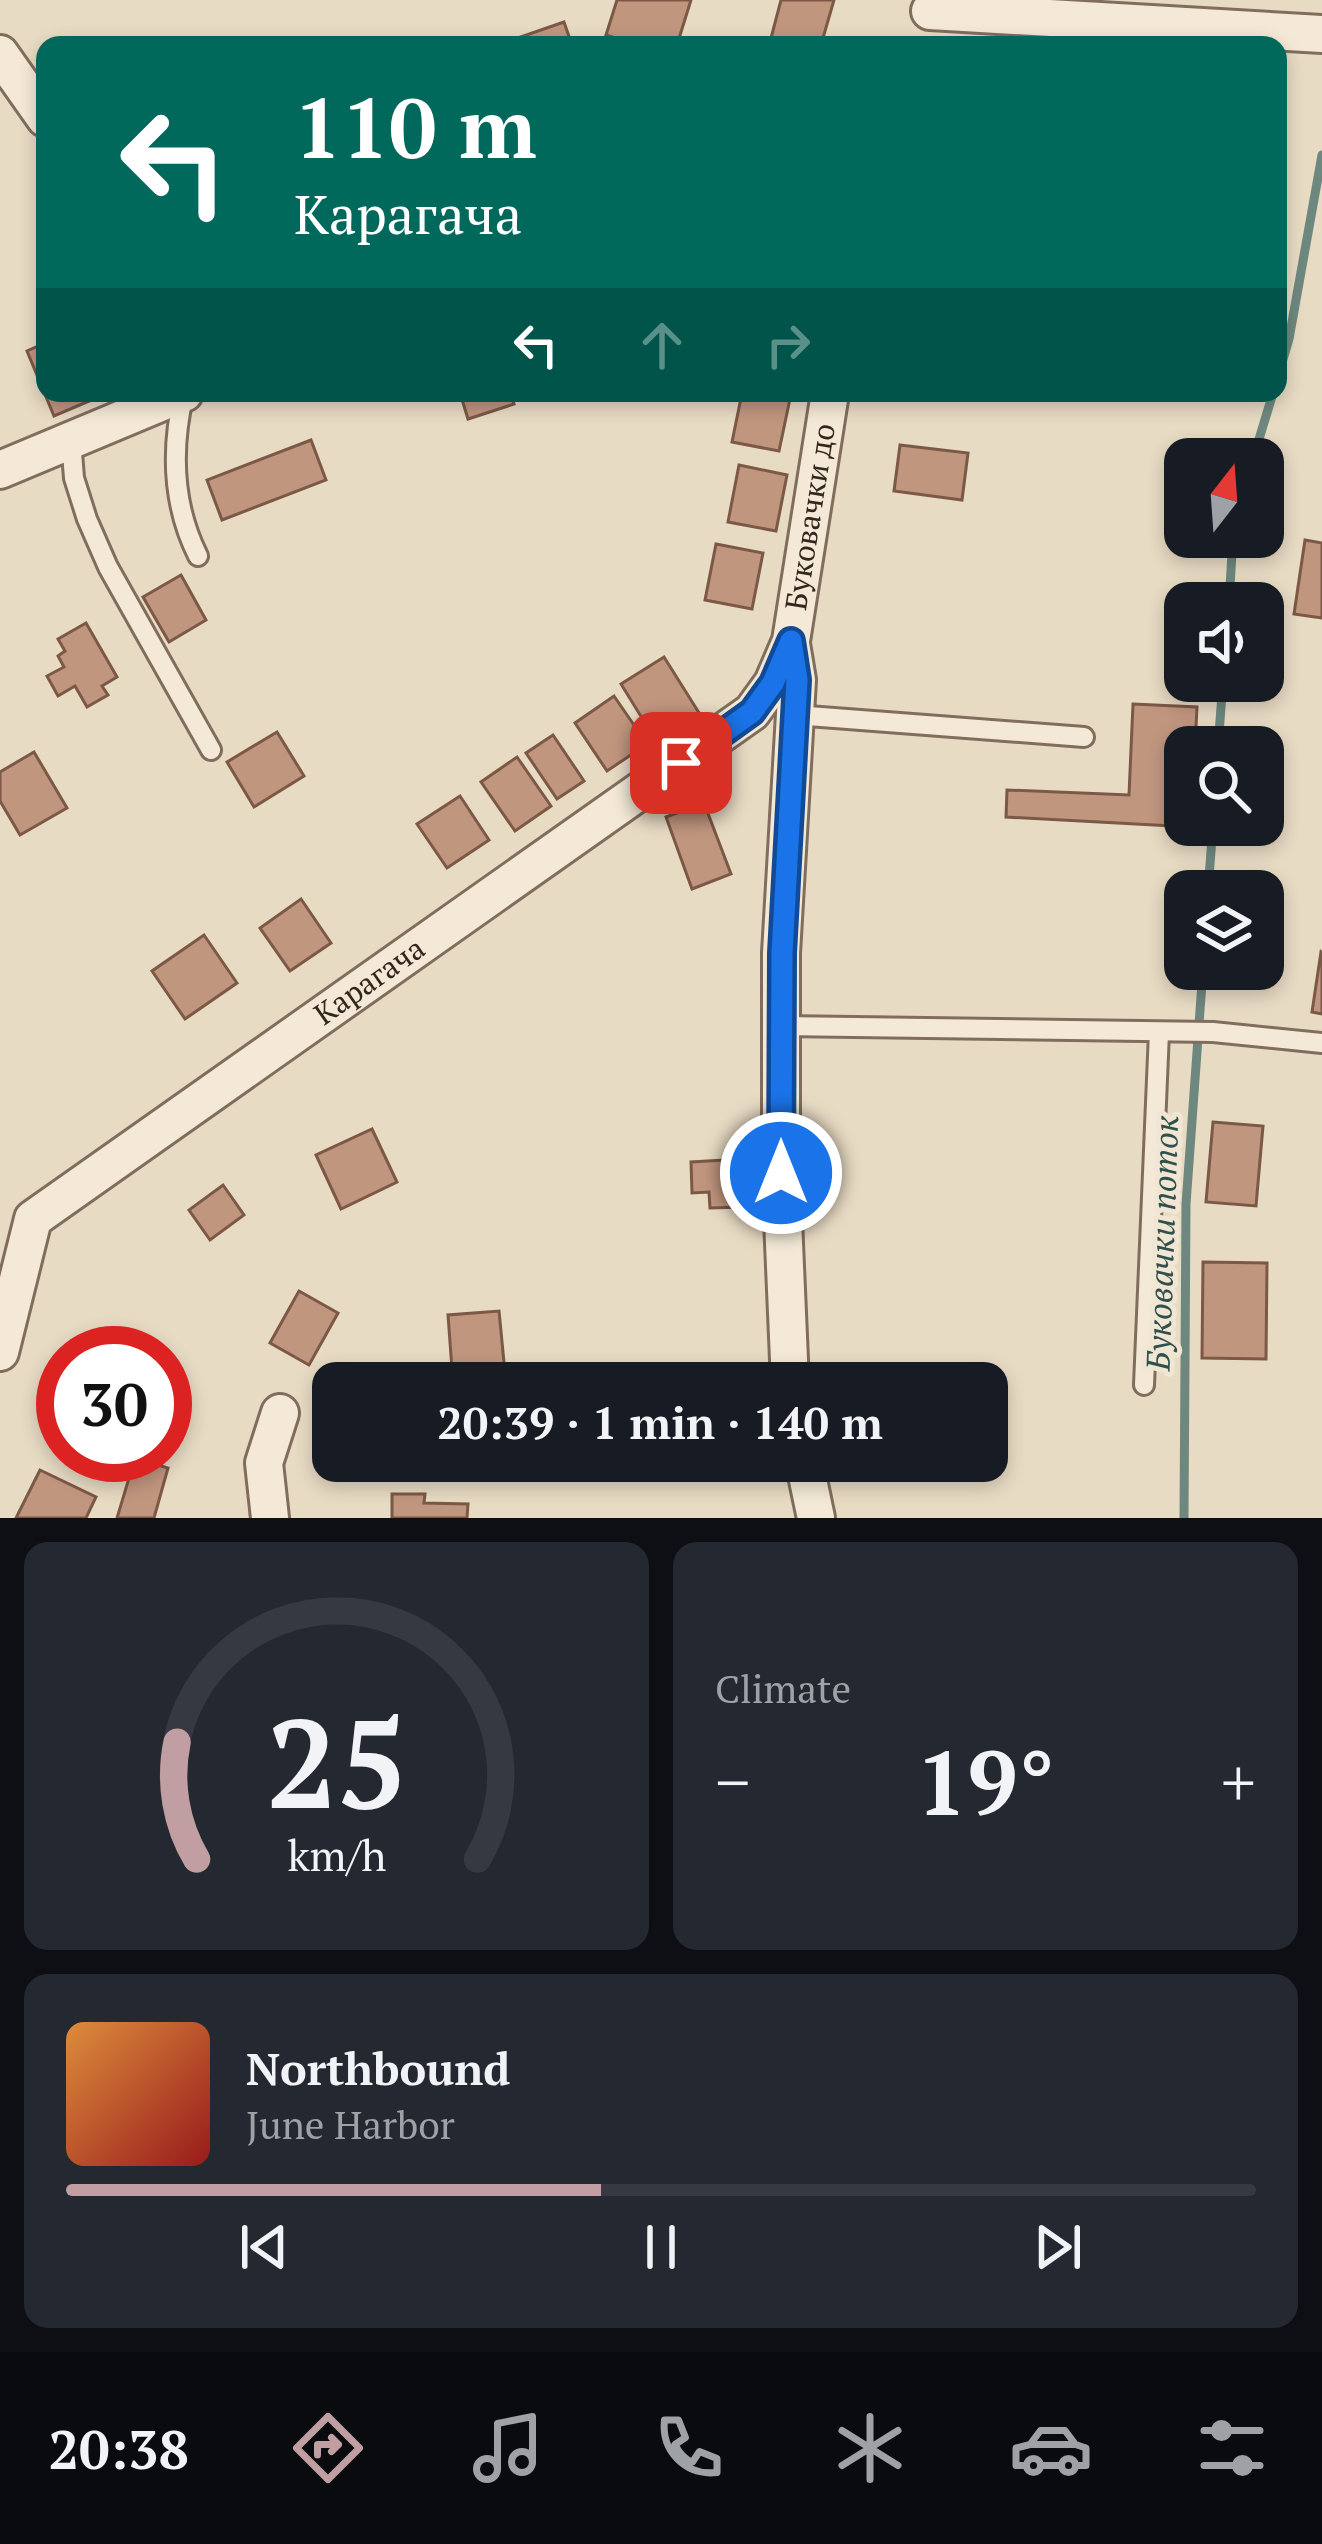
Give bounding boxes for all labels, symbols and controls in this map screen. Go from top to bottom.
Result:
text: 110 m [294,71,537,182]
icon: left [96,84,252,240]
text: Карагача [294,178,522,249]
icon: left [503,312,569,378]
icon: ahead [629,312,695,378]
icon: right [755,312,821,378]
street label: Буковачки до [775,420,844,613]
north arrow [1164,438,1284,558]
map controls [1164,438,1284,990]
button: sound [1164,582,1284,702]
pin [630,712,732,814]
button: search [1164,726,1284,846]
icon: arrive [648,730,714,796]
button: layers [1164,870,1284,990]
street label: Карагача [306,928,432,1034]
position arrow [718,1110,844,1236]
water label: Буковачки поток [1136,1114,1187,1372]
speed limit sign: 30 [36,1326,192,1482]
text: 20:39 · 1 min · 140 m [437,1392,883,1452]
text: Climate [715,1662,851,1714]
text: 25 [266,1678,407,1844]
text: 19° [916,1721,1055,1841]
text: − [715,1737,750,1825]
text: + [1221,1737,1256,1825]
text: km/h [287,1826,386,1883]
text: Northbound [246,2038,510,2098]
text: June Harbor [246,2098,455,2150]
icon: previous [231,2214,297,2280]
icon: pause [628,2214,694,2280]
icon: next [1025,2214,1091,2280]
icon: directions [286,2406,370,2490]
icon: music [466,2406,550,2490]
icon: phone [647,2406,731,2490]
icon: climate [828,2406,912,2490]
icon: car [1009,2406,1093,2490]
icon: filters [1190,2406,1274,2490]
text: 20:38 [48,2413,189,2484]

